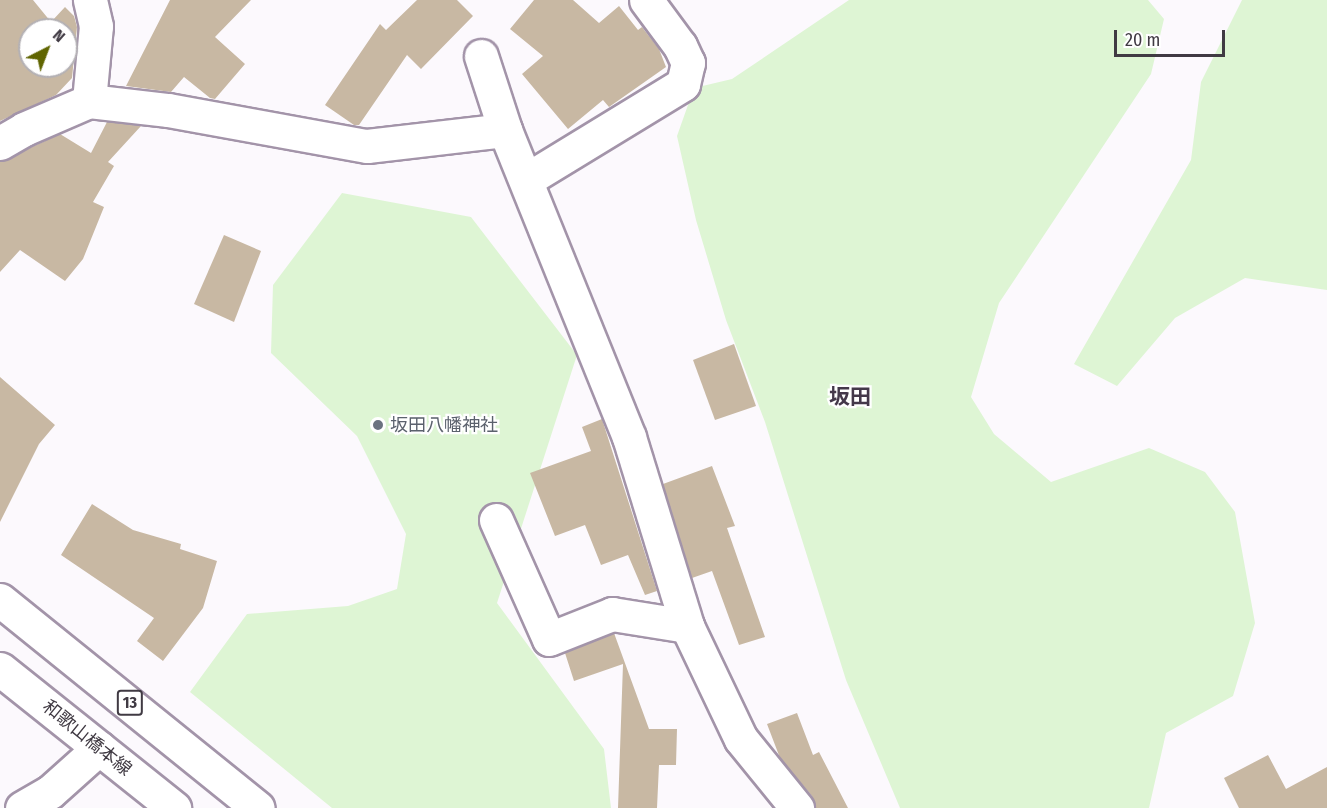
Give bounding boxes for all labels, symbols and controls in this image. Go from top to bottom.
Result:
north arrow [18,18,78,78]
scale bar [1117,18,1228,56]
text: N [49,25,69,46]
text: 20 m [1125,29,1160,51]
district label: 坂田 [829,384,871,410]
place label: 坂田八幡神社 [390,414,498,436]
marker: 坂田八幡神社 [371,418,385,432]
road number: 13 [116,690,144,716]
street label: 和歌山橋本線 [38,696,136,780]

